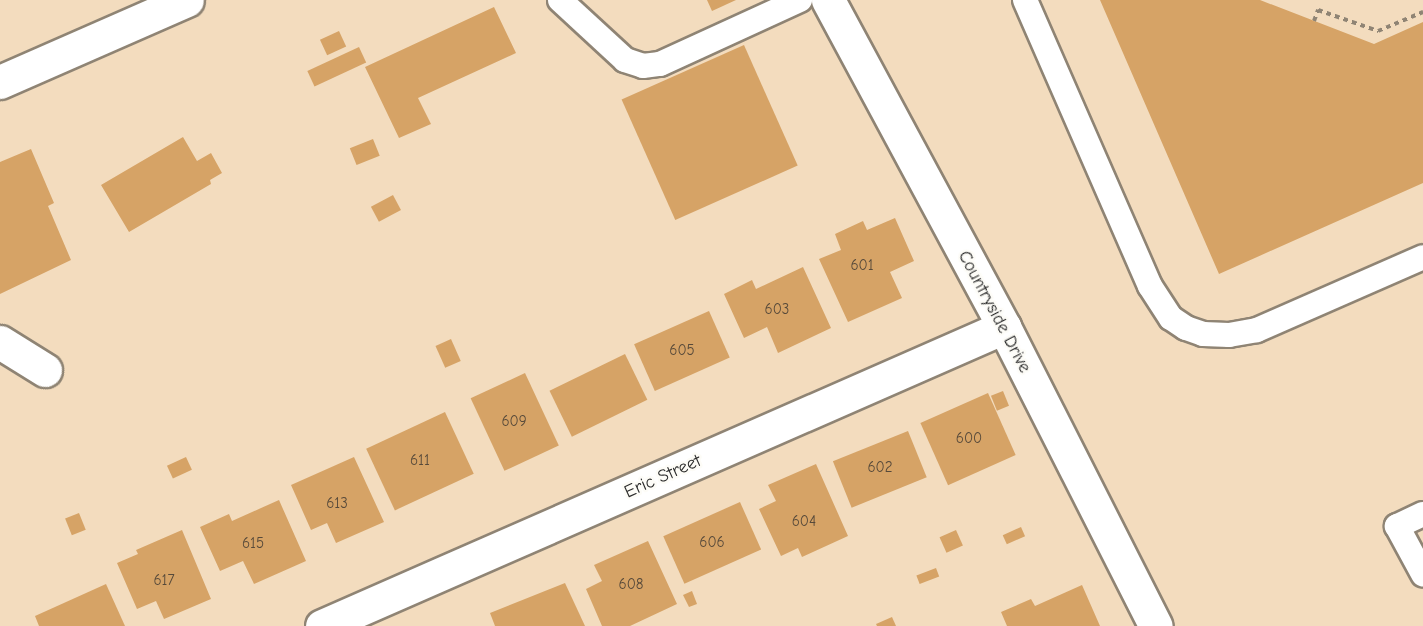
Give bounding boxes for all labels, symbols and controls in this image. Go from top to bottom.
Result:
street label: Countryside Drive [953,247,1035,377]
house number: 601 [850,257,874,275]
house number: 603 [765,301,789,319]
house number: 605 [669,342,695,360]
house number: 609 [501,413,527,431]
house number: 600 [956,430,982,448]
street label: Eric Street [621,450,705,504]
house number: 611 [410,452,430,470]
house number: 602 [867,459,893,477]
house number: 613 [326,495,348,513]
house number: 604 [792,513,816,531]
house number: 606 [699,534,725,552]
house number: 615 [242,535,264,553]
house number: 617 [153,572,175,590]
house number: 608 [619,576,643,594]

